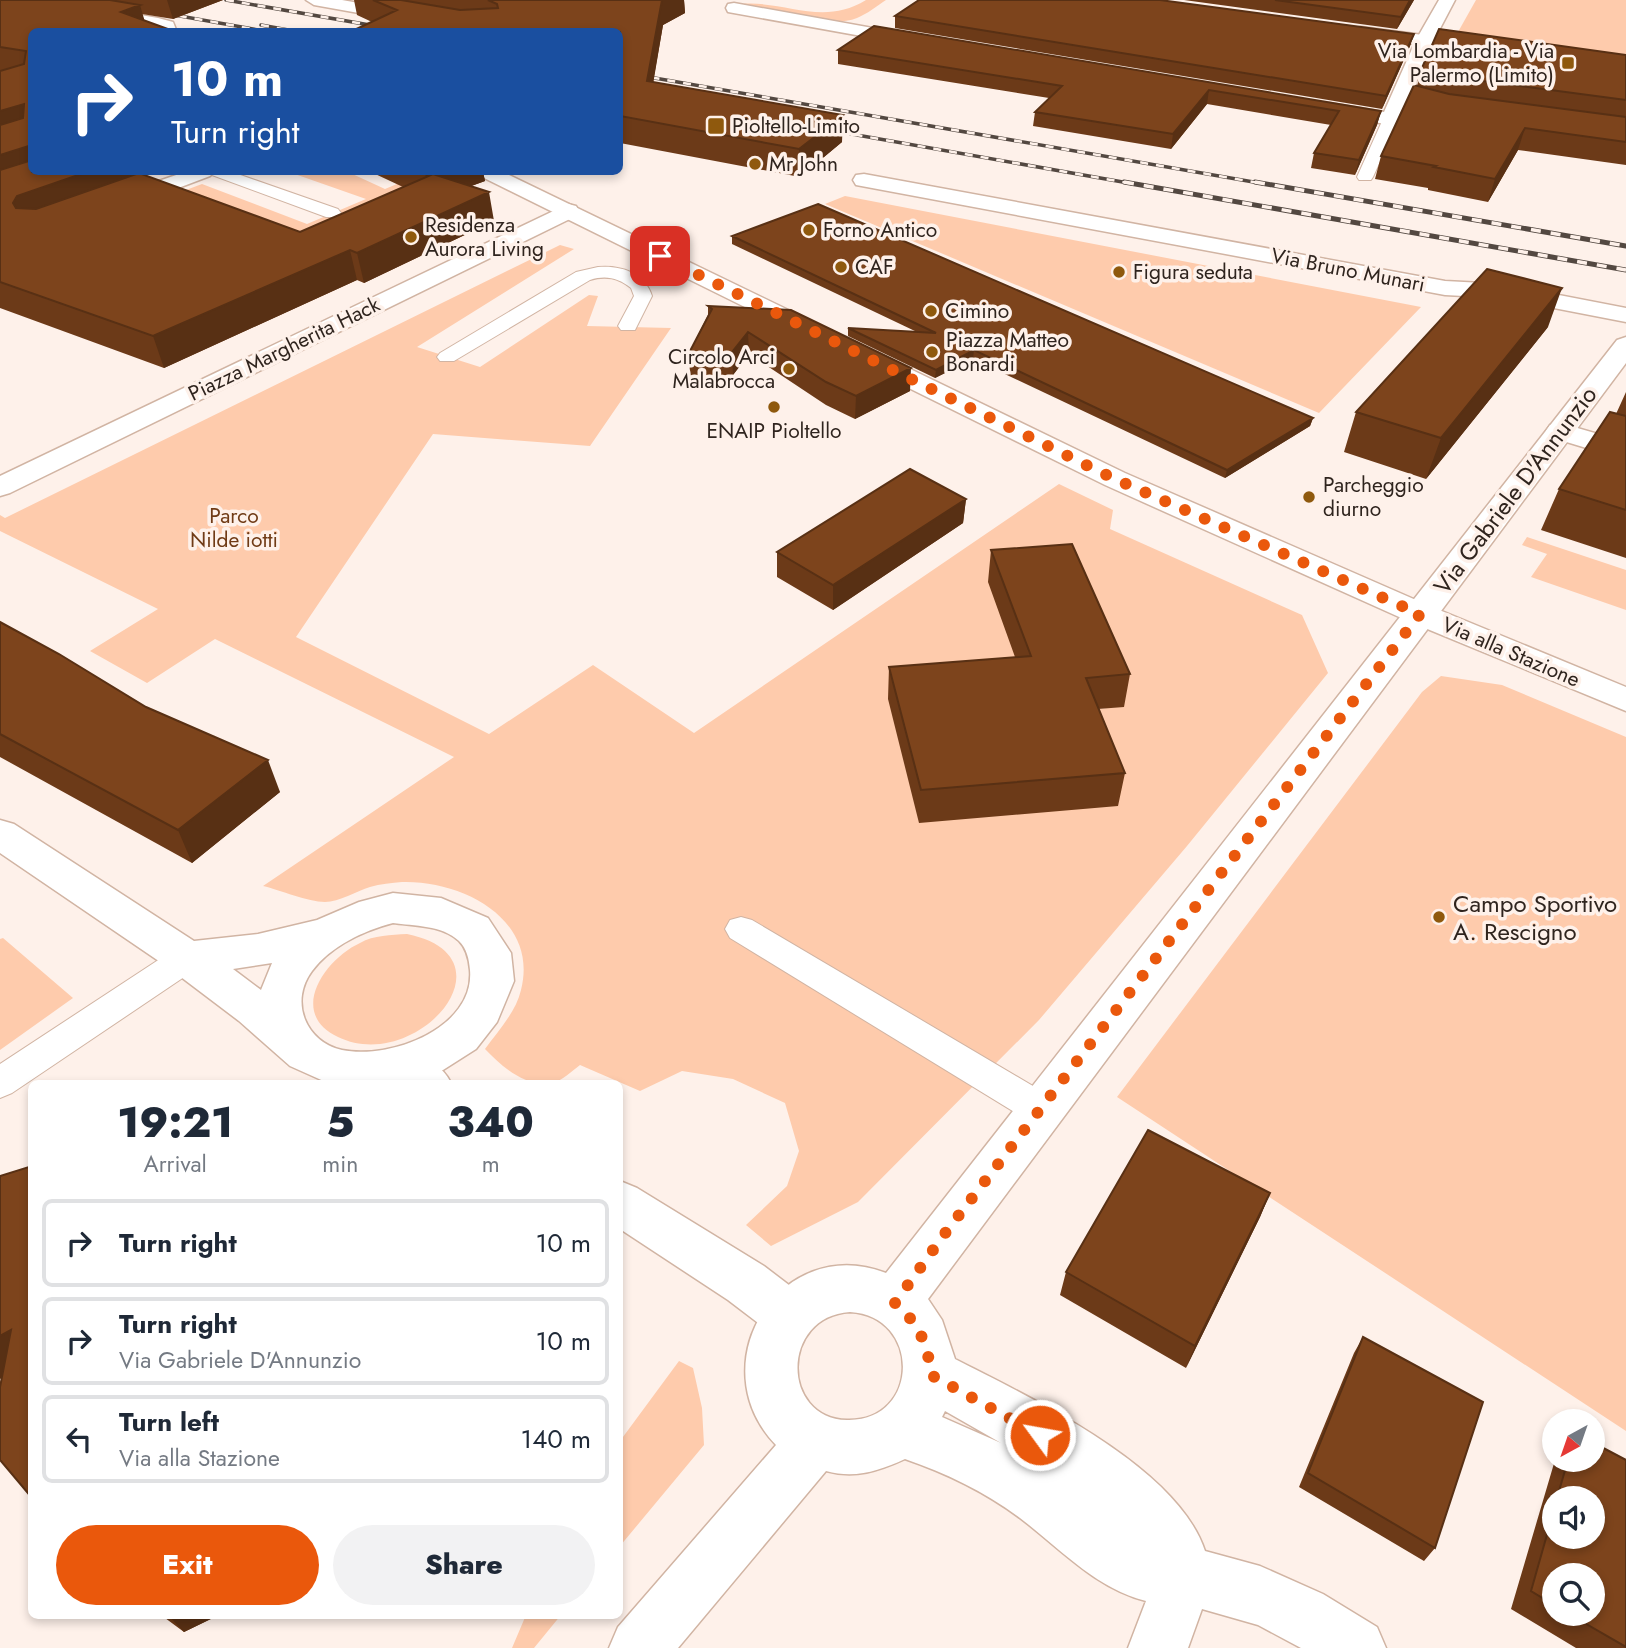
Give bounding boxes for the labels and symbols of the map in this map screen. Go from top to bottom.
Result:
place label: Via Lombardia - Via Palermo (Limito) [1378,36,1554,90]
marker: Via Lombardia - Via Palermo (Limito) [1560,55,1576,71]
place label: Pioltello-Limito [732,111,860,141]
marker: Pioltello-Limito [706,116,726,136]
place label: Mr John [769,149,838,179]
marker: Mr John [747,156,763,172]
place label: Residenza Aurora Living [425,210,544,264]
place label: Forno Antico [823,215,937,245]
marker: Forno Antico [801,222,817,238]
pin [630,226,690,286]
marker: Residenza Aurora Living [403,229,419,245]
street label: Via Bruno Munari [1268,240,1428,300]
place label: CAF [855,252,893,282]
place label: Figura seduta [1133,257,1253,287]
marker: CAF [833,259,849,275]
marker: Figura seduta [1111,264,1127,280]
street label: Piazza Margherita Hack [183,289,386,408]
place label: Cimino [945,296,1009,326]
marker: Cimino [923,303,939,319]
place label: Piazza Matteo Bonardi [946,325,1069,379]
place label: Circolo Arci Malabrocca [668,342,775,396]
marker: Piazza Matteo Bonardi [924,344,940,360]
marker: Circolo Arci Malabrocca [781,361,797,377]
street label: Via Gabriele D'Annunzio [1425,379,1605,601]
marker: ENAIP Pioltello [766,399,782,415]
place label: ENAIP Pioltello [707,416,841,446]
place label: Parcheggio diurno [1323,470,1424,524]
marker: Parcheggio diurno [1301,489,1317,505]
park label: Parco Nilde iotti [190,501,278,555]
street label: Via alla Stazione [1437,609,1585,695]
place label: Campo Sportivo A. Rescigno [1453,886,1617,949]
marker: Campo Sportivo A. Rescigno [1431,909,1447,925]
position arrow [1003,1398,1077,1472]
north arrow [1542,1409,1605,1472]

